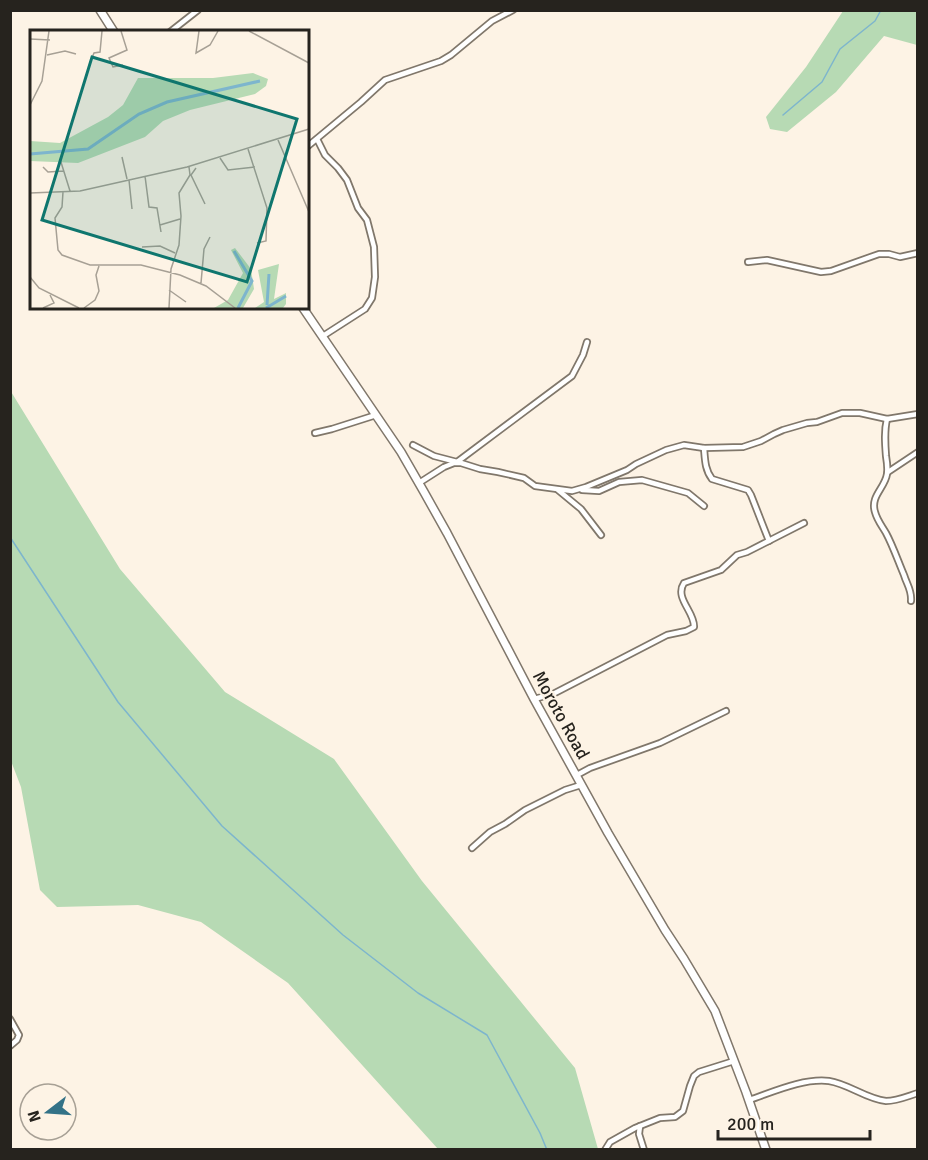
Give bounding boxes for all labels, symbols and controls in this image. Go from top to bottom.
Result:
inset map [30,30,309,309]
street label: Moroto Road [528,667,594,763]
north arrow [18,1082,78,1142]
scale bar [718,1103,870,1141]
text: N [23,1108,46,1124]
text: 200 m [727,1113,774,1135]

